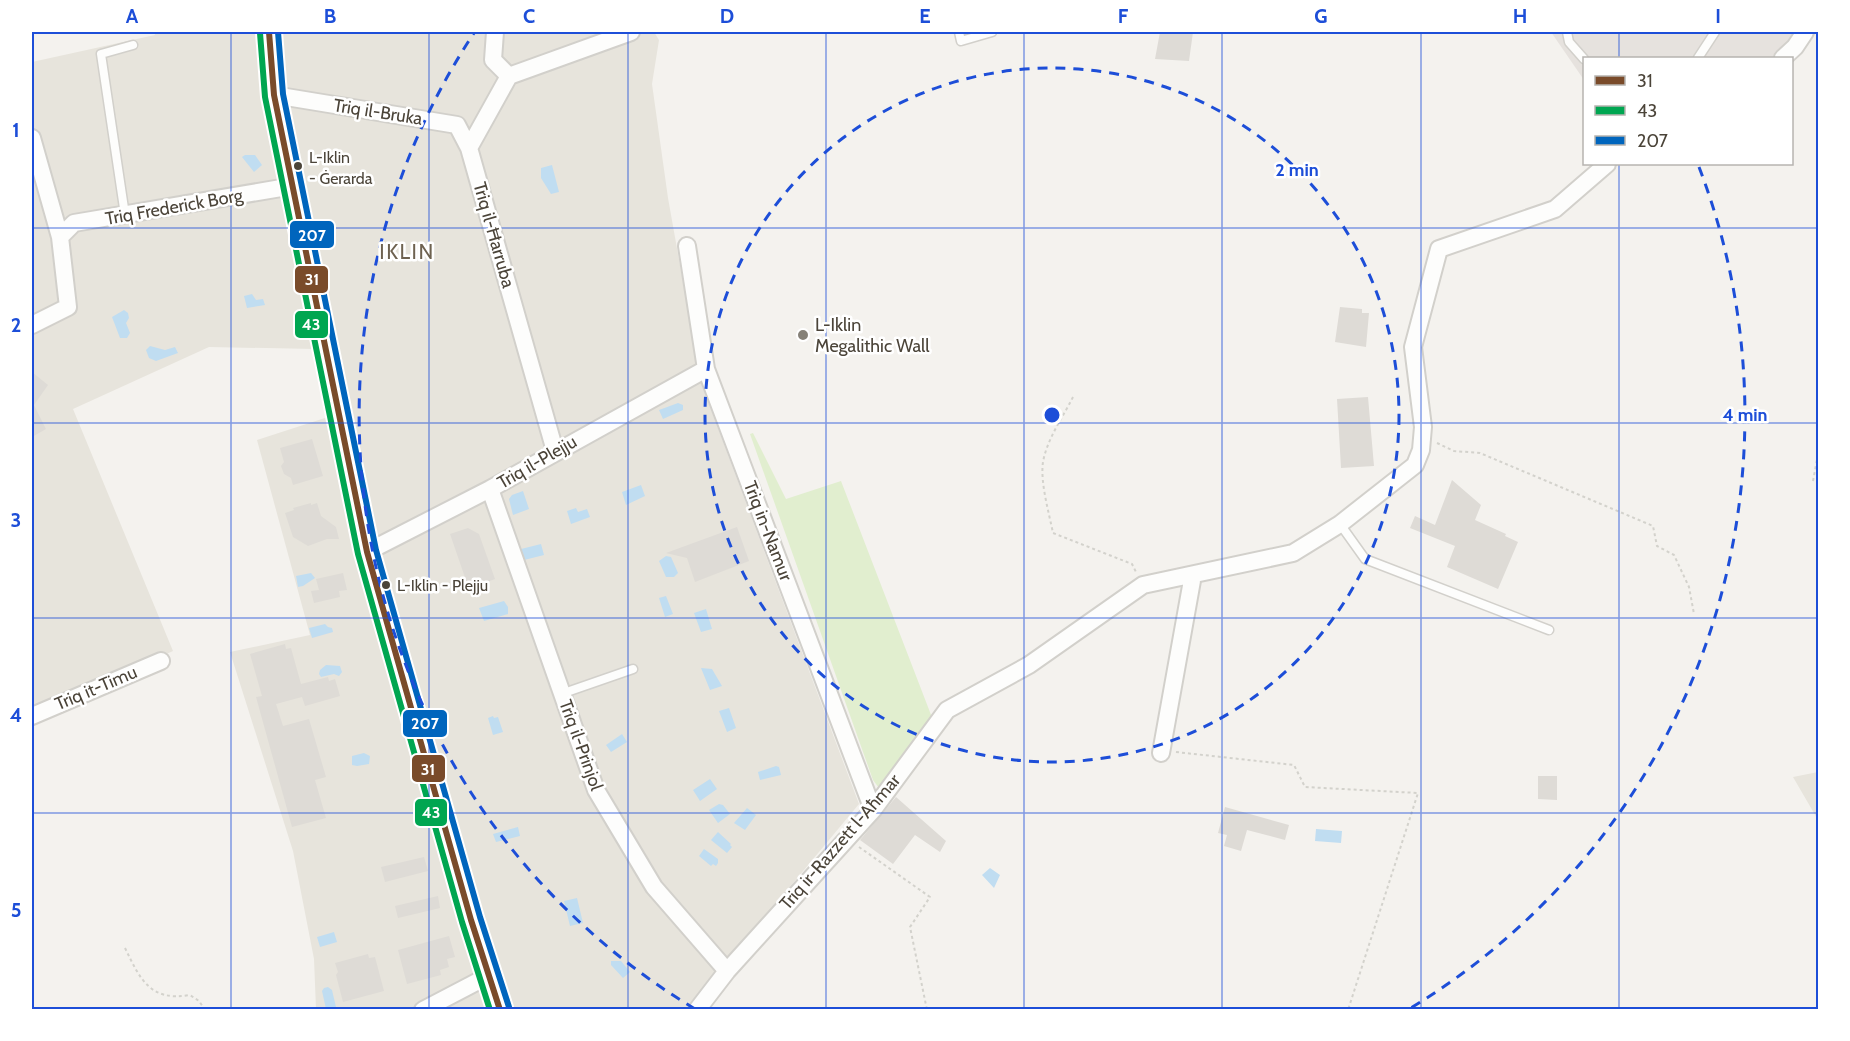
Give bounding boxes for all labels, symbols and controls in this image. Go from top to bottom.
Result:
text: A [126,4,139,28]
text: B [324,4,336,28]
text: C [523,4,535,28]
text: D [720,4,734,28]
text: E [919,4,931,28]
text: F [1118,4,1129,28]
text: G [1314,4,1328,28]
text: H [1513,4,1527,28]
text: I [1715,4,1721,28]
legend [1583,57,1793,165]
text: 31 [1637,70,1653,92]
street label: Triq il-Bruka [332,94,424,130]
text: 43 [1637,100,1657,122]
text: 1 [12,118,20,142]
text: 207 [1637,130,1668,152]
place label: L-Iklin - Ġerarda [309,148,373,188]
text: 2 min [1275,159,1319,181]
marker: L-Iklin - Ġerarda [292,160,304,172]
street label: Triq il-Ħarruba [468,180,520,291]
street label: Triq Frederick Borg [104,184,245,230]
line badge: 207 [289,220,335,249]
text: 207 [298,226,327,245]
district label: IKLIN [379,239,435,264]
line badge: 31 [294,265,329,294]
text: 31 [305,270,319,289]
line badge: 43 [294,310,329,339]
text: 2 [11,313,21,337]
place label: L-Iklin Megalithic Wall [815,314,930,357]
text: 43 [302,315,320,334]
marker: L-Iklin Megalithic Wall [796,328,810,342]
text: 4 min [1722,404,1768,426]
centre of rings [1042,405,1062,425]
street label: Triq il-Plejju [493,430,581,494]
street label: Triq in-Namur [739,478,797,584]
text: 3 [11,508,21,532]
place label: L-Iklin - Plejju [397,576,488,595]
marker: L-Iklin - Plejju [380,579,392,591]
street label: Triq it-Timu [52,661,140,715]
street label: Triq il-Prinjol [554,697,608,794]
text: 4 [10,703,22,727]
line badge: 207 [402,709,448,738]
text: 207 [411,714,440,733]
line badge: 31 [411,754,446,783]
text: 31 [421,760,435,779]
street label: Triq ir-Razzett l-Aħmar [775,769,905,914]
line badge: 43 [414,798,448,827]
text: 43 [422,803,440,822]
text: 5 [11,898,21,922]

